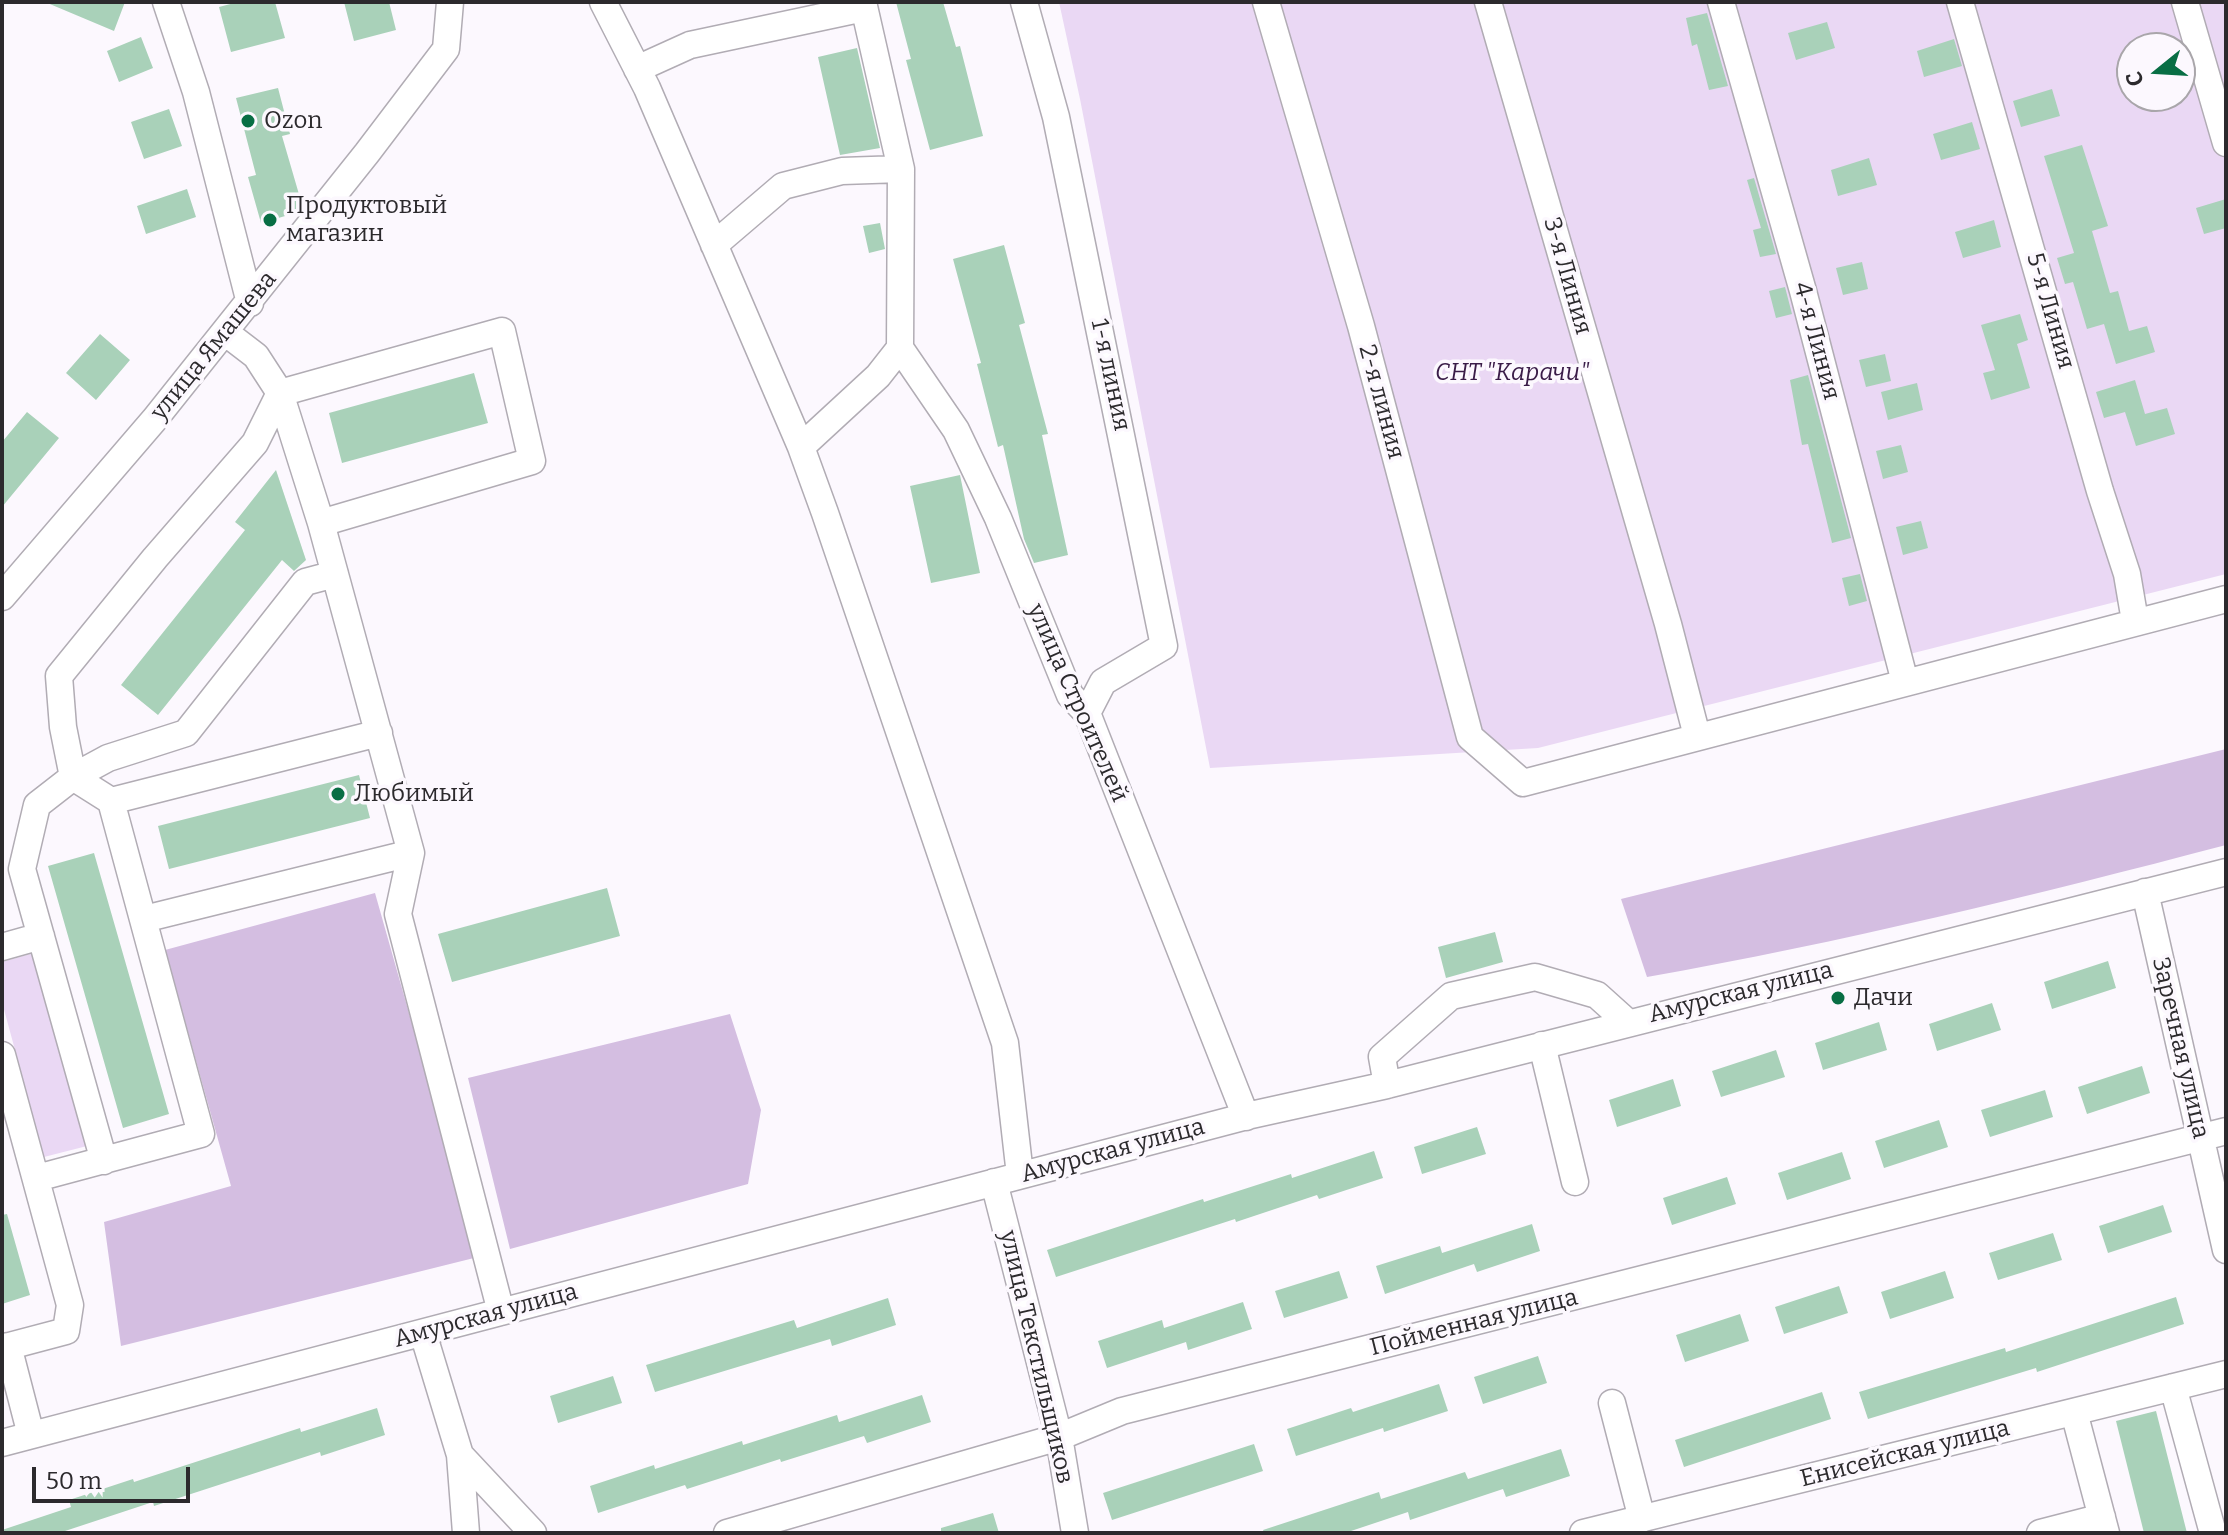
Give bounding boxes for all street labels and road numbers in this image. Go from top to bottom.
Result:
street label: 3-я Линия [1537,214,1597,338]
street label: 5-я Линия [2020,250,2080,372]
street label: улица Ямашева [145,266,283,426]
street label: 4-я Линия [1786,279,1846,403]
street label: 1-я линия [1084,316,1136,434]
street label: 2-я линия [1352,342,1410,462]
street label: улица Строителей [1020,599,1134,807]
street label: Заречная улица [2145,955,2215,1141]
street label: Амурская улица [1646,956,1836,1030]
street label: Амурская улица [1018,1113,1208,1189]
street label: улица Текстильщиков [993,1228,1079,1486]
street label: Амурская улица [391,1278,581,1354]
street label: Пойменная улица [1367,1283,1581,1363]
street label: Енисейская улица [1797,1414,2013,1494]

